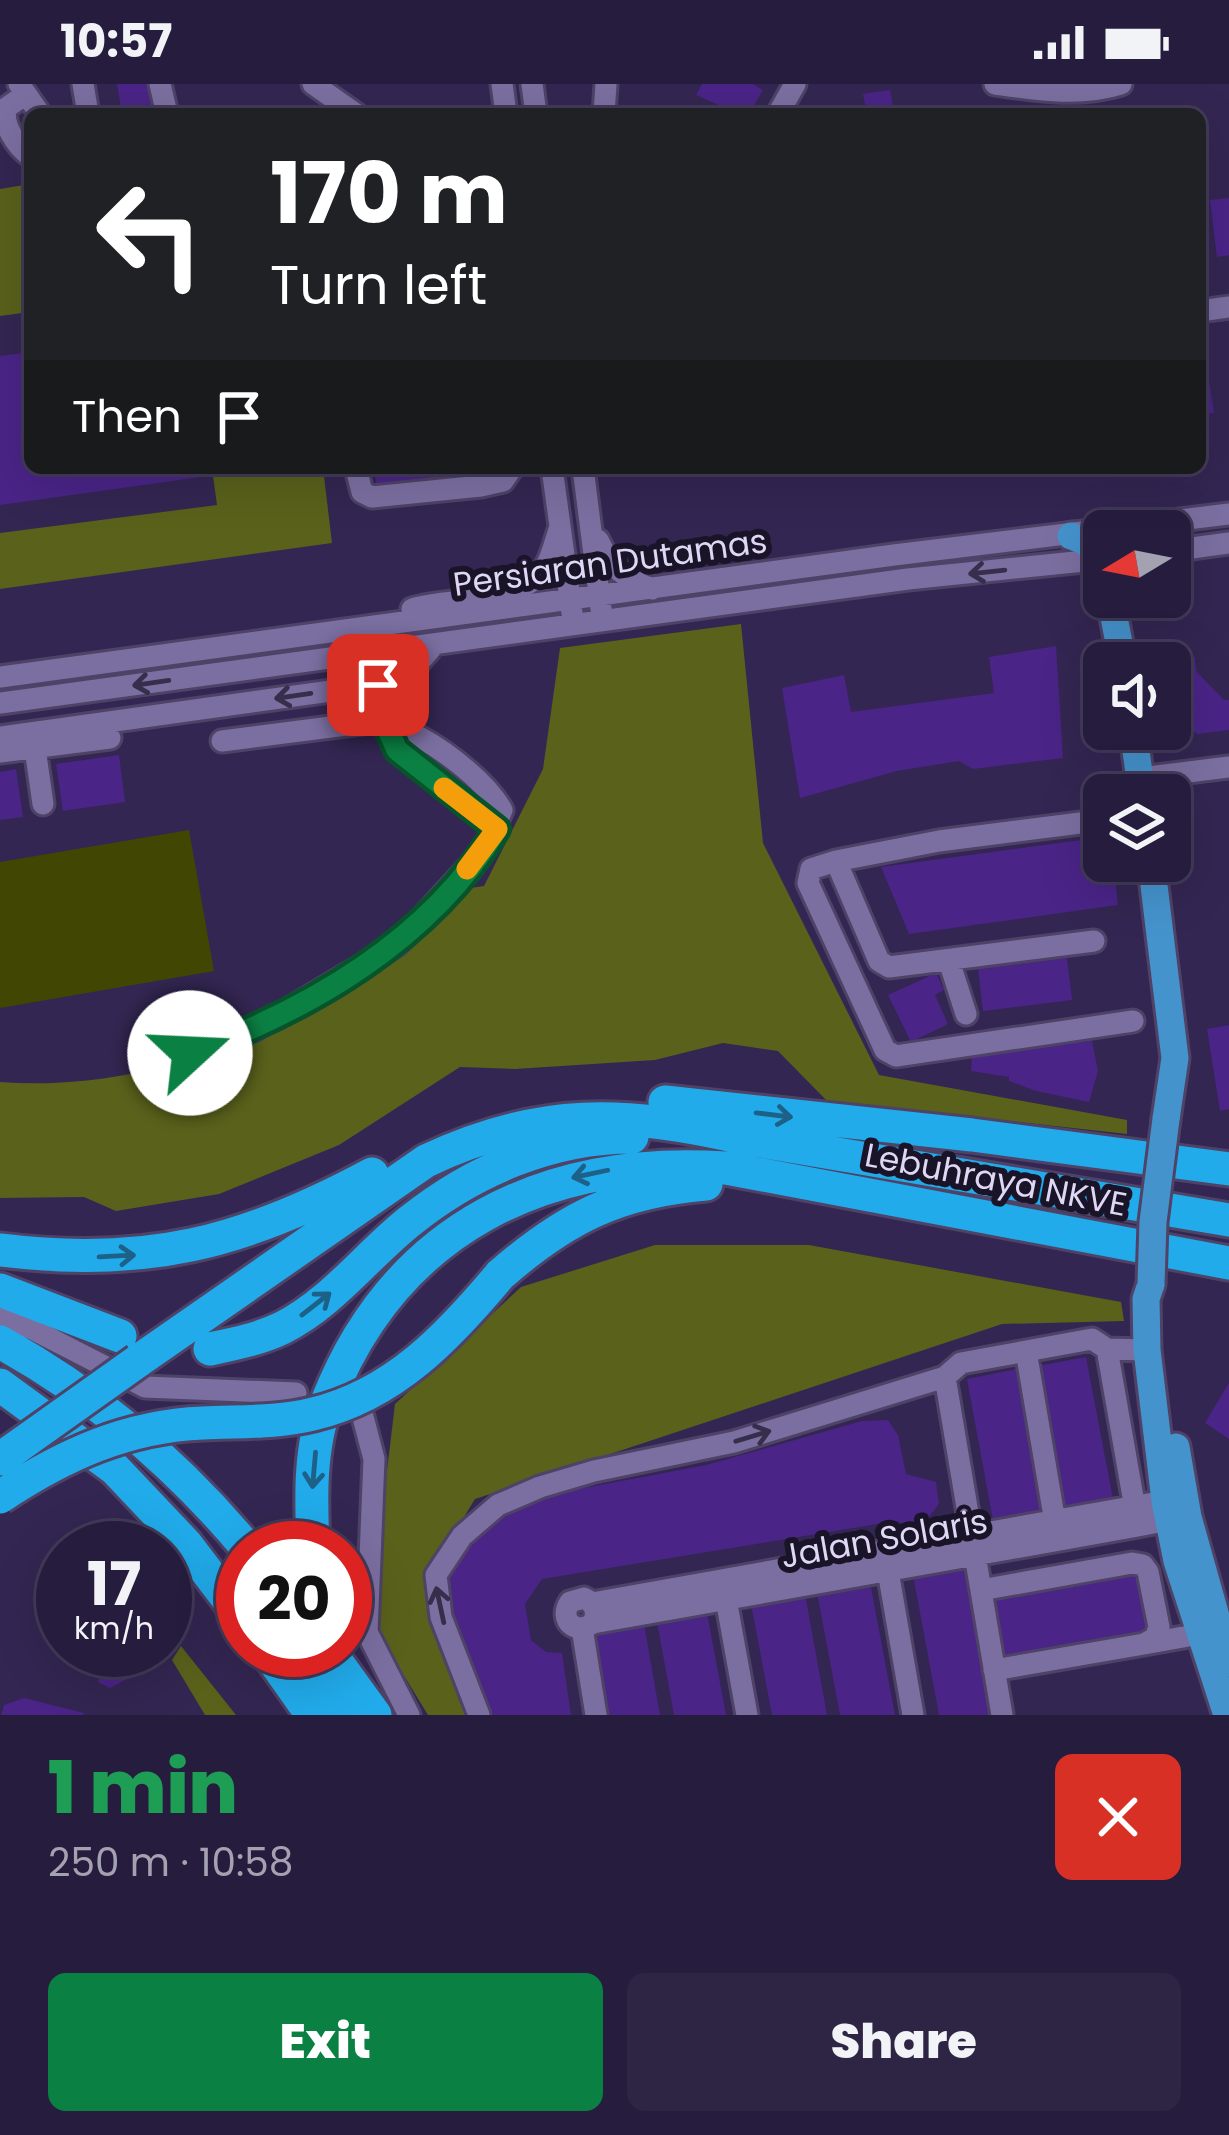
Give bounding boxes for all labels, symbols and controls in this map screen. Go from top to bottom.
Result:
text: 10:57 [60,10,172,73]
text: 170 m [270,135,508,252]
icon: left [72,156,228,312]
text: Turn left [270,247,487,323]
icon: arrive [206,384,272,450]
text: Then [72,385,182,448]
north arrow [1083,510,1191,618]
map controls [1083,510,1191,882]
street label: Persiaran Dutamas [450,517,770,608]
one-way arrow [968,561,1007,583]
pin [327,634,429,736]
button: sound [1083,642,1191,750]
icon: arrive [345,652,411,718]
one-way arrow [133,672,172,695]
one-way arrow [274,686,313,708]
button: layers [1083,774,1191,882]
position arrow [127,990,253,1116]
one-way arrow [754,1104,793,1127]
street label: Lebuhraya NKVE [861,1131,1131,1228]
one-way arrow [571,1164,609,1187]
one-way arrow [97,1244,136,1267]
one-way arrow [300,1291,332,1317]
one-way arrow [733,1424,771,1446]
one-way arrow [302,1450,325,1489]
street label: Jalan Solaris [777,1497,991,1580]
speed limit sign: 20 [216,1521,372,1677]
text: 17 [87,1542,141,1626]
one-way arrow [428,1587,450,1626]
text: km/h [74,1607,154,1650]
text: 1 min [48,1737,238,1838]
button: close [1055,1754,1181,1880]
text: 250 m · 10:58 [48,1835,293,1890]
button: Exit [48,1973,603,2111]
button: Share [627,1973,1181,2111]

